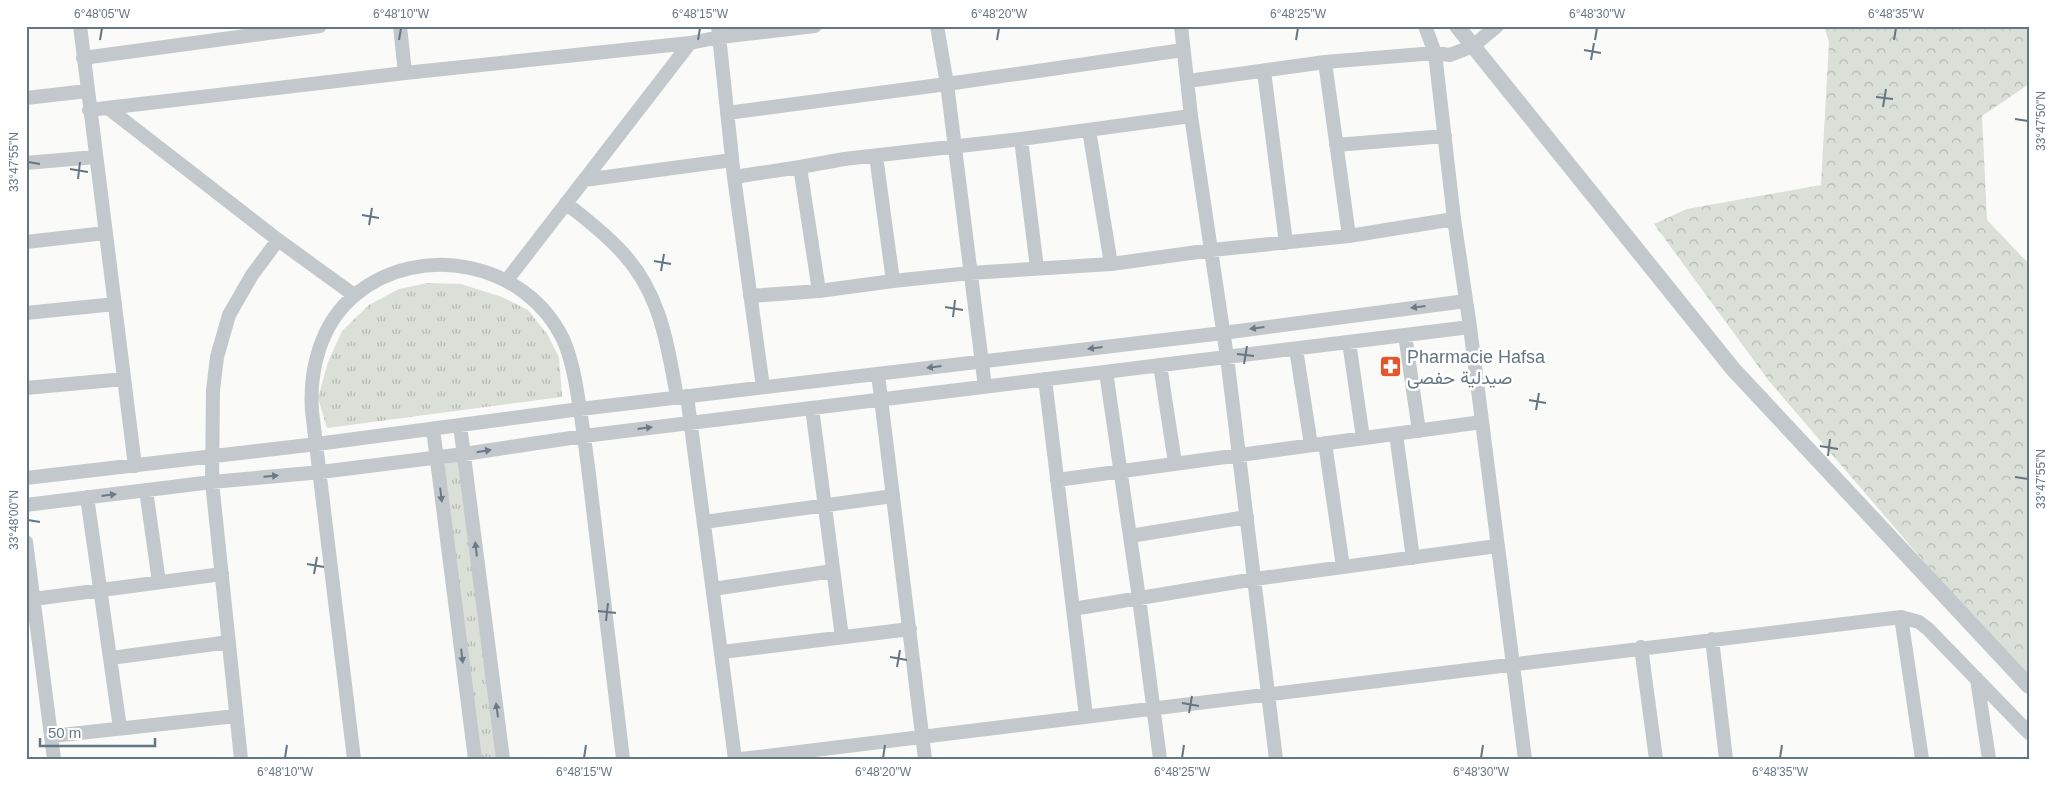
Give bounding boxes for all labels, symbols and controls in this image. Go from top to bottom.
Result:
text: 6°48'05"W [74,7,131,21]
text: 6°48'10"W [373,7,430,21]
text: 6°48'15"W [672,7,729,21]
text: 6°48'20"W [971,7,1028,21]
text: 6°48'25"W [1270,7,1327,21]
text: 6°48'30"W [1569,7,1626,21]
text: 6°48'35"W [1868,7,1925,21]
text: 33°47'50"N [2034,91,2048,151]
text: 33°47'55"N [7,132,21,192]
one-way arrow [1409,304,1425,312]
one-way arrow [1248,324,1264,332]
one-way arrow [1087,344,1103,352]
place label: Pharmacie Hafsa صيدلية حفصى [1407,347,1546,389]
pharmacy icon: Pharmacie Hafsa صيدلية حفصى [1379,355,1403,379]
one-way arrow [926,363,942,371]
one-way arrow [637,424,653,432]
one-way arrow [477,447,493,455]
text: 33°47'55"N [2034,449,2048,509]
one-way arrow [263,472,279,480]
one-way arrow [437,487,445,503]
text: 33°48'00"N [7,490,21,550]
one-way arrow [102,491,118,499]
one-way arrow [472,541,480,557]
one-way arrow [458,648,466,664]
one-way arrow [493,702,501,718]
scale bar [40,715,155,747]
text: 50 m [48,724,81,741]
text: 6°48'10"W [257,765,314,779]
text: 6°48'15"W [556,765,613,779]
text: 6°48'20"W [855,765,912,779]
text: 6°48'25"W [1154,765,1211,779]
text: 6°48'30"W [1453,765,1510,779]
text: 6°48'35"W [1752,765,1809,779]

